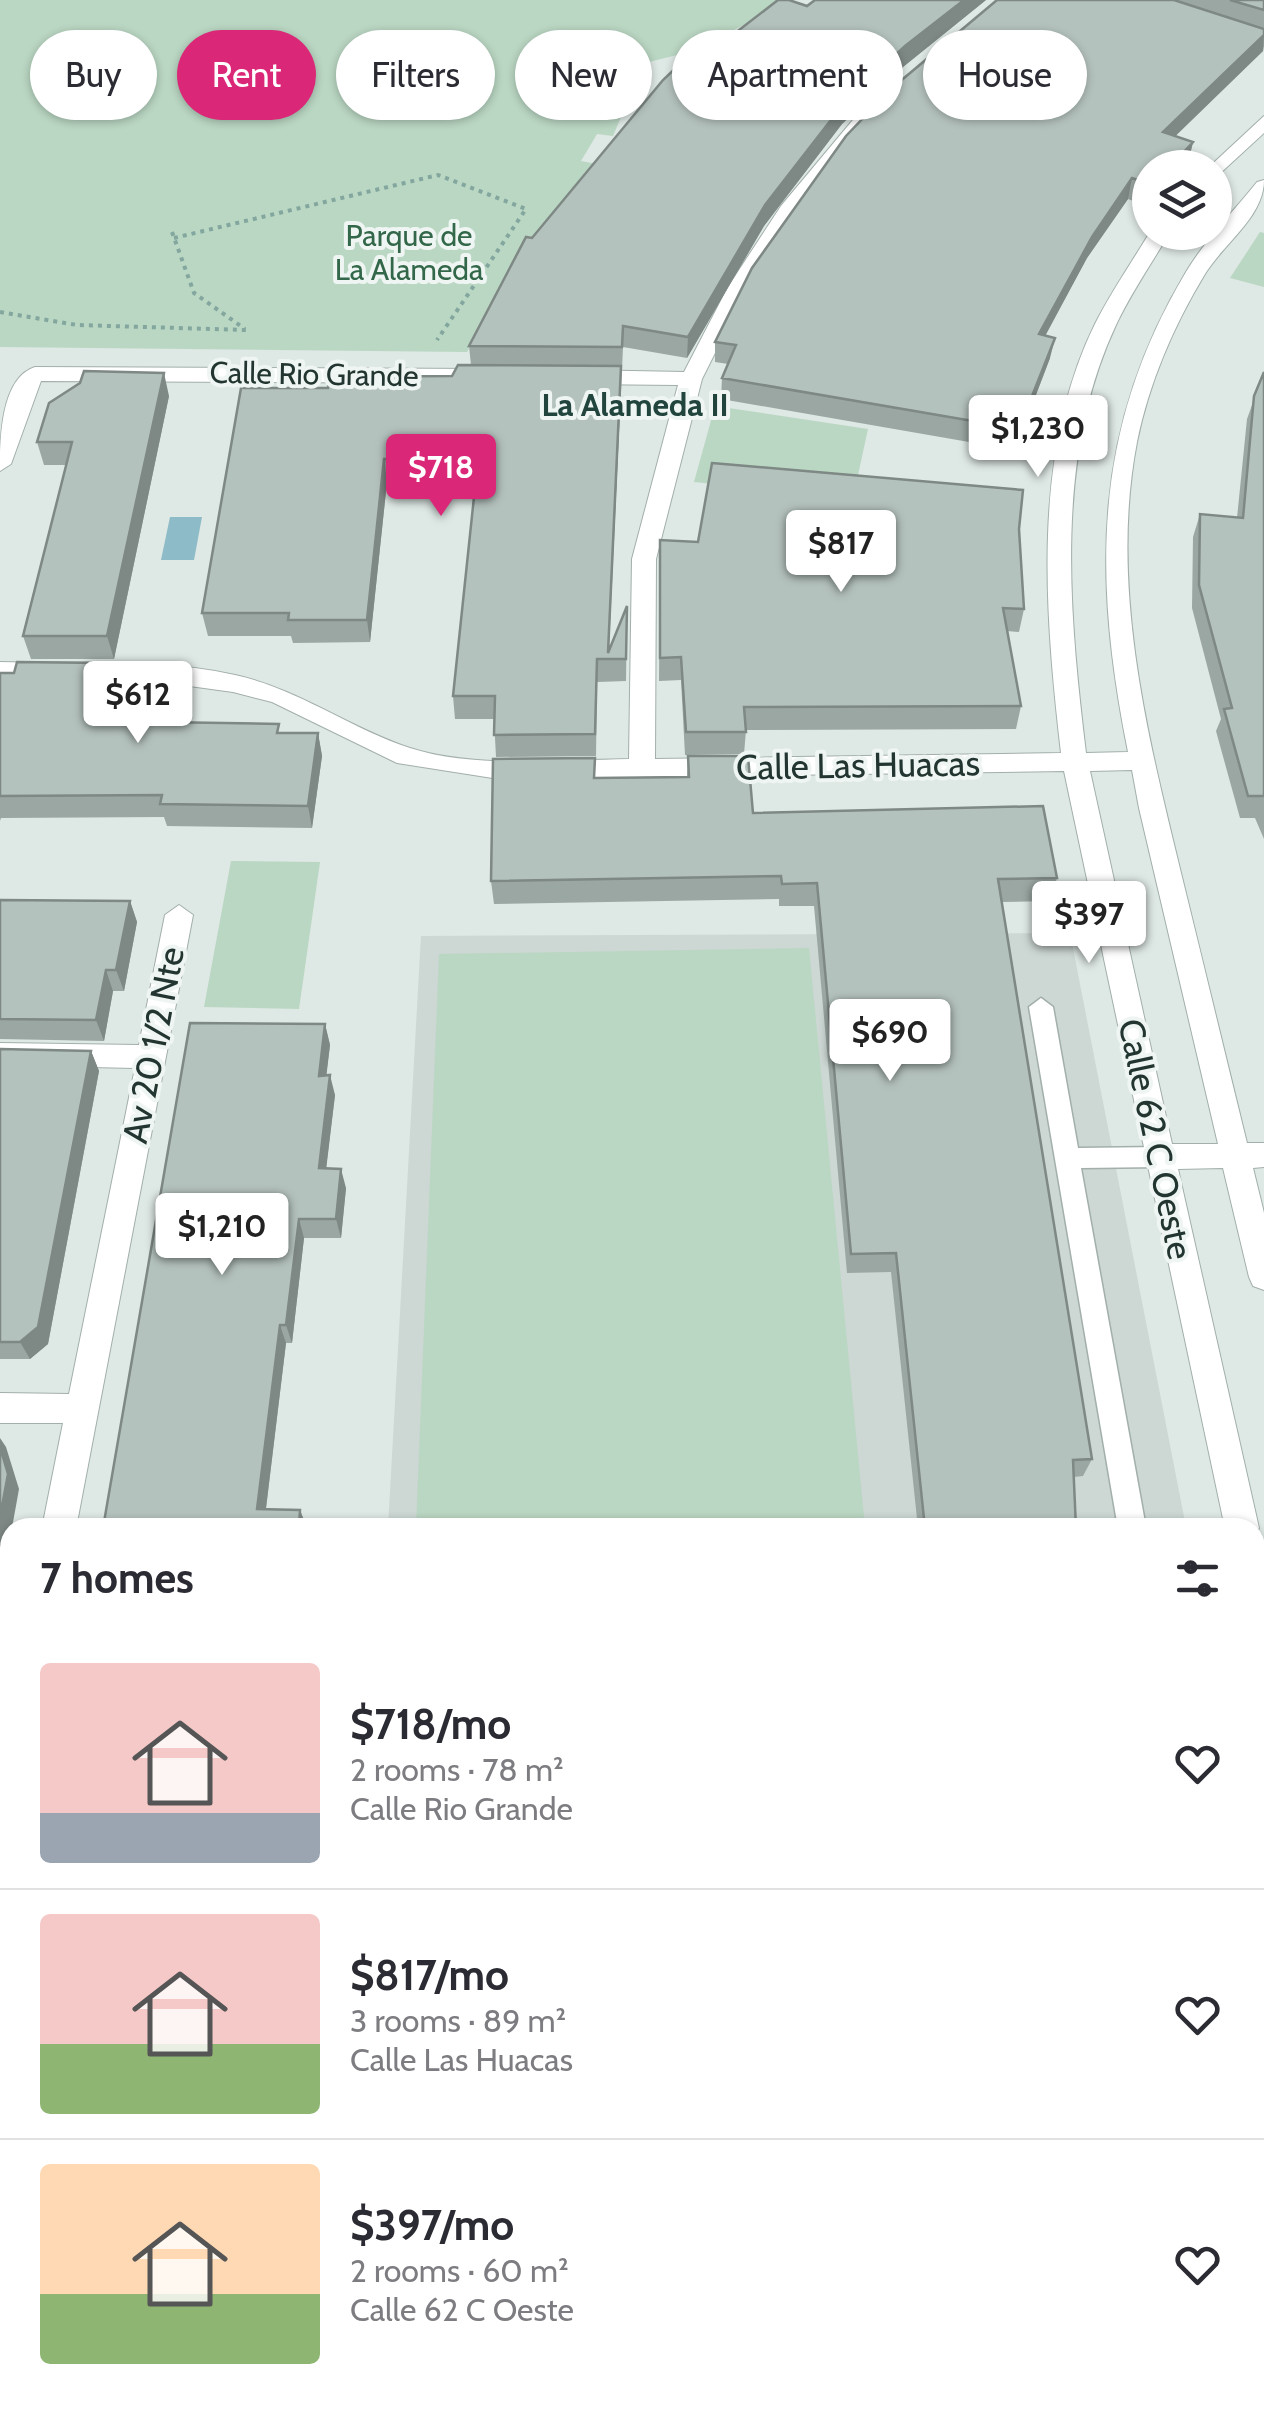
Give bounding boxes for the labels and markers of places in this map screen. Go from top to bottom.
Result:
pin: $1,230 [957,395,1119,480]
pin: $718 [382,434,500,519]
pin: $817 [782,510,900,595]
pin: $612 [79,661,197,746]
pin: $397 [1030,881,1148,966]
pin: $690 [831,999,949,1084]
pin: $1,210 [141,1193,303,1278]

